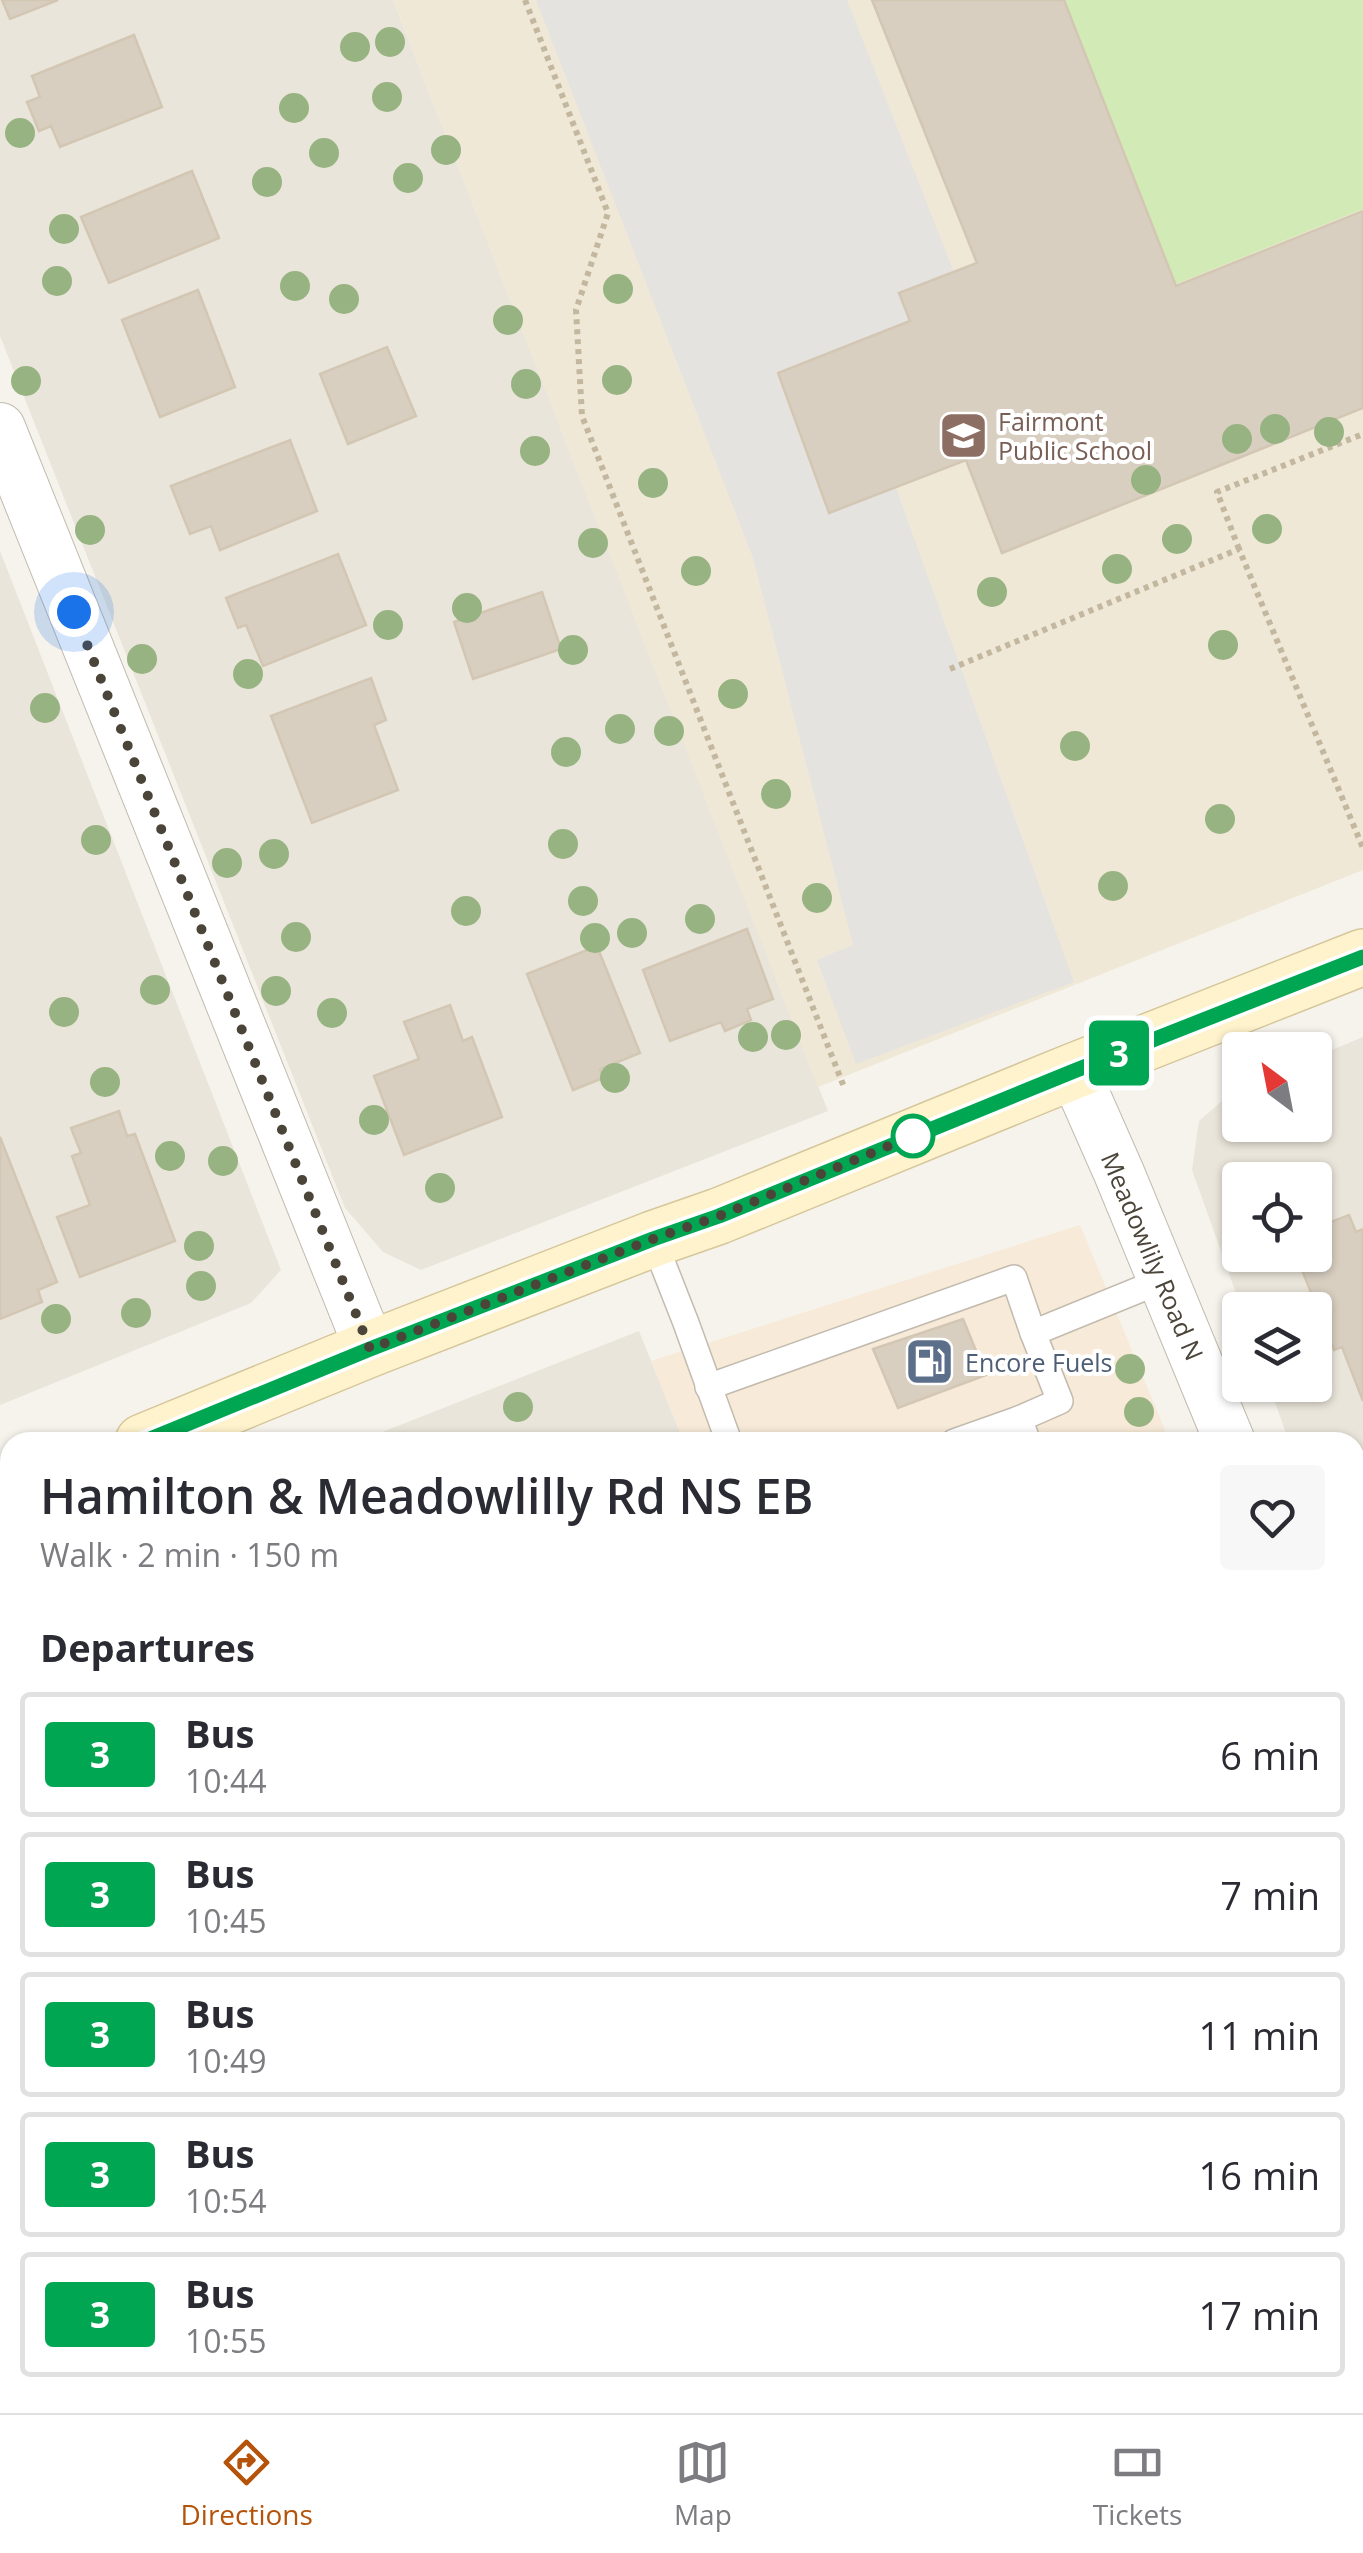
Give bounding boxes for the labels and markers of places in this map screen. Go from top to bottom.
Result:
place label: Fairmont Public School [998,404,1152,467]
school or university icon: Fairmont Public School [937,409,989,461]
unlabelled marker [892,1115,934,1157]
fuel station icon: Encore Fuels [904,1336,956,1388]
place label: Encore Fuels [965,1345,1113,1379]

